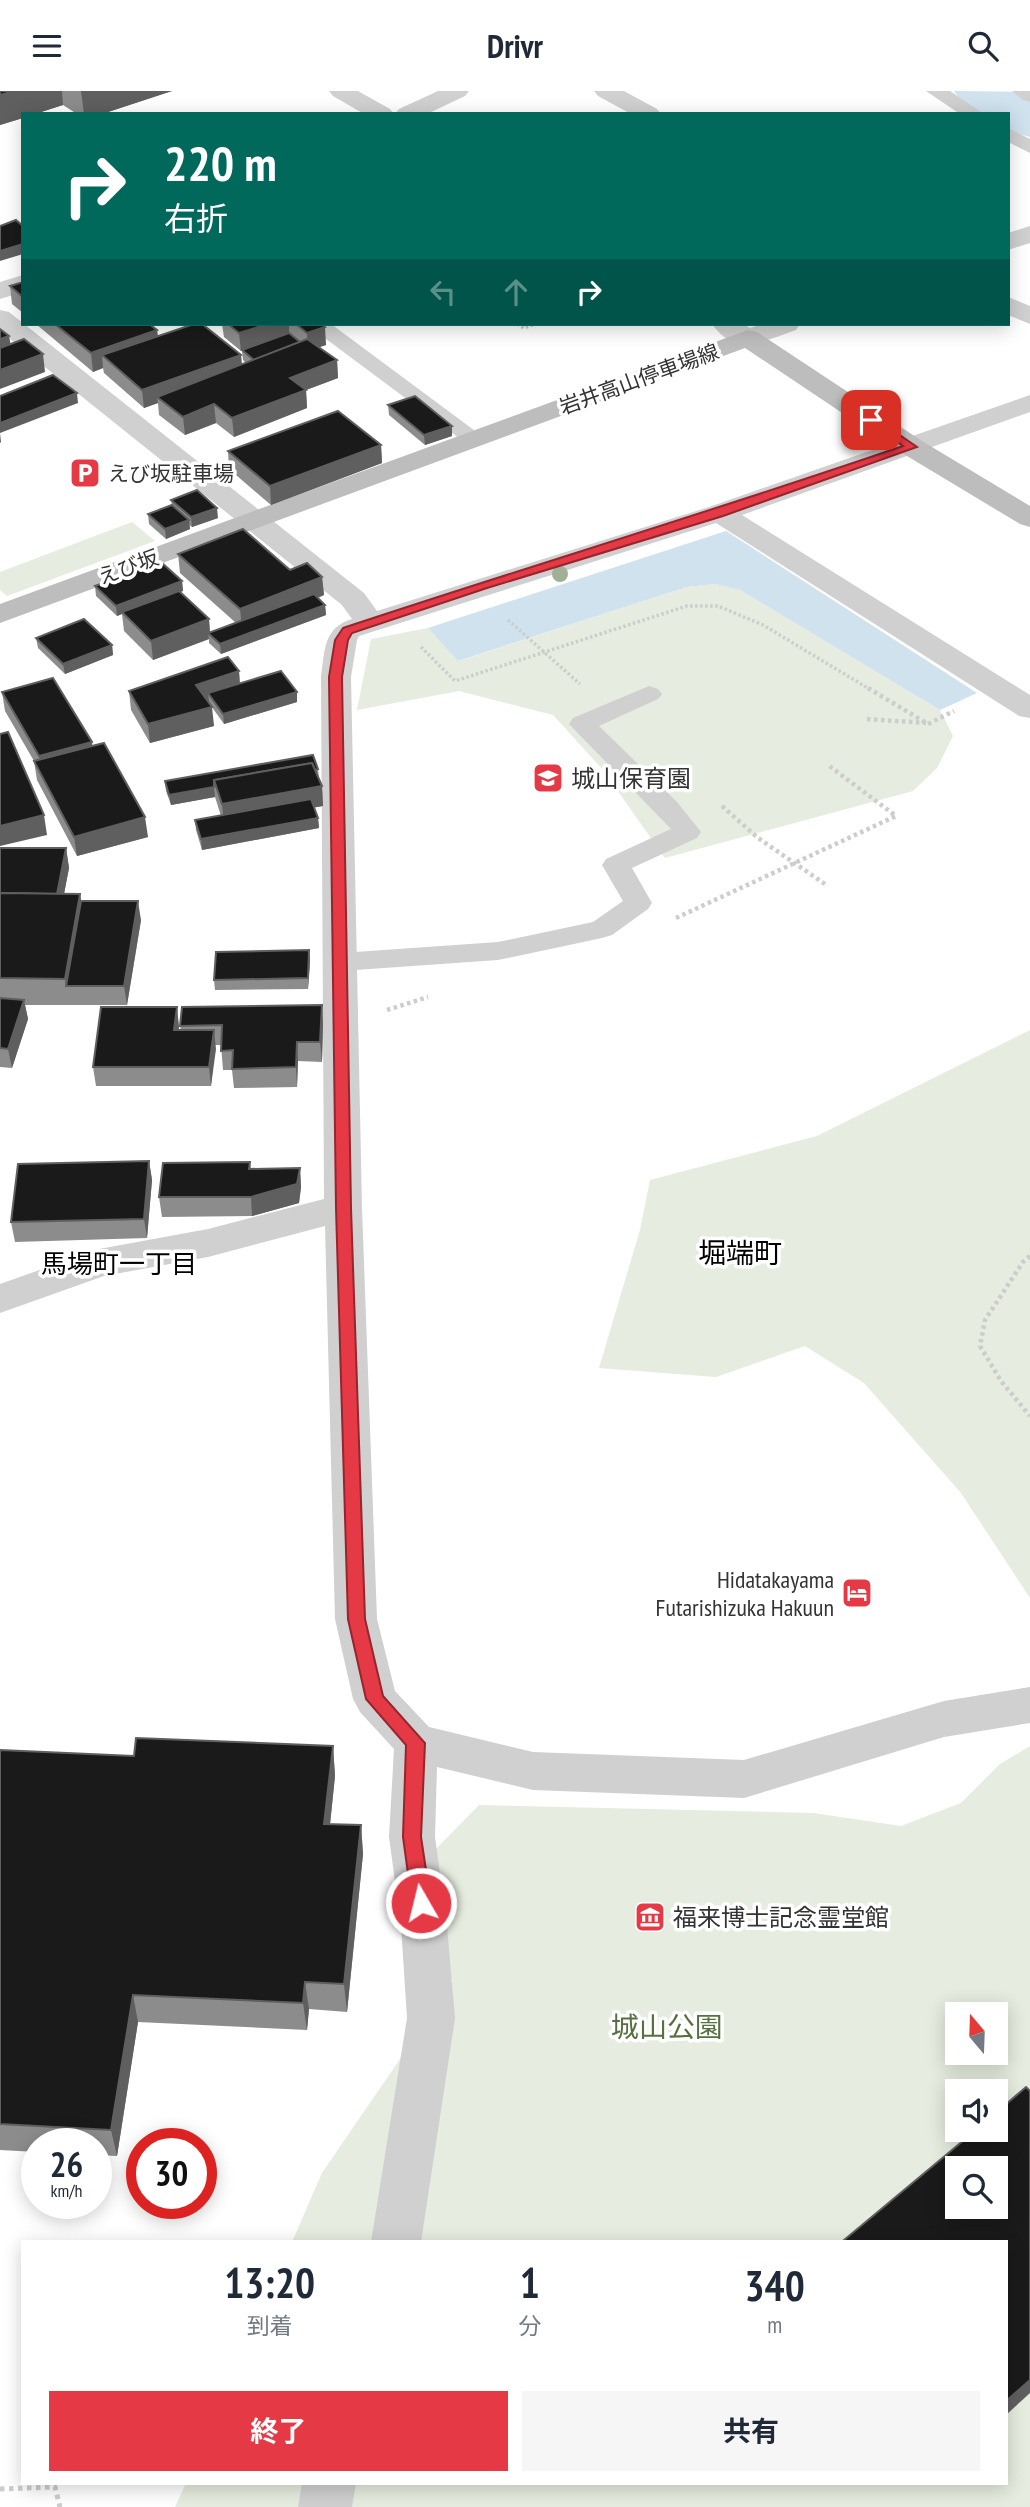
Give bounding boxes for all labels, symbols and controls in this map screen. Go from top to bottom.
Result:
text: Drivr [487,25,543,67]
icon: menu [28,27,66,65]
icon: search [964,27,1002,65]
text: 220 m [164,131,277,195]
icon: right [49,140,140,231]
text: 右折 [164,197,228,239]
icon: left [424,273,462,311]
icon: ahead [497,273,535,311]
icon: right [570,273,608,311]
street label: 岩井高山停車場線 [555,338,723,420]
pin [841,390,901,450]
icon: arrive [852,401,890,439]
parking icon: えび坂駐車場 [68,456,102,490]
place label: えび坂駐車場 [108,460,234,487]
street label: えび坂 [94,544,162,590]
school or university icon: 城山保育園 [531,761,565,795]
place label: 城山保育園 [571,763,691,794]
district label: 堀端町 [698,1234,782,1271]
district label: 馬場町一丁目 [41,1247,197,1280]
place label: Hidatakayama Futarishizuka Hakuun [656,1564,834,1623]
hotel icon: Hidatakayama Futarishizuka Hakuun [840,1576,874,1610]
position arrow [384,1866,458,1940]
museum icon: 福来博士記念霊堂館 [633,1900,667,1934]
place label: 福来博士記念霊堂館 [673,1902,889,1933]
north arrow [945,2002,1008,2065]
map controls [945,2002,1008,2219]
park label: 城山公園 [611,2008,723,2045]
button: sound [945,2079,1008,2142]
speed limit sign: 30 [126,2128,217,2219]
text: 26 [50,2141,83,2187]
button: search [945,2156,1008,2219]
text: km/h [51,2179,82,2202]
text: 13:20 [224,2255,315,2310]
text: 1 [520,2255,540,2310]
text: 340 [745,2258,805,2313]
text: m [767,2310,782,2339]
text: 到着 [247,2311,293,2340]
text: 分 [518,2311,541,2340]
button: 終了 [49,2391,508,2471]
button: 共有 [522,2391,980,2471]

